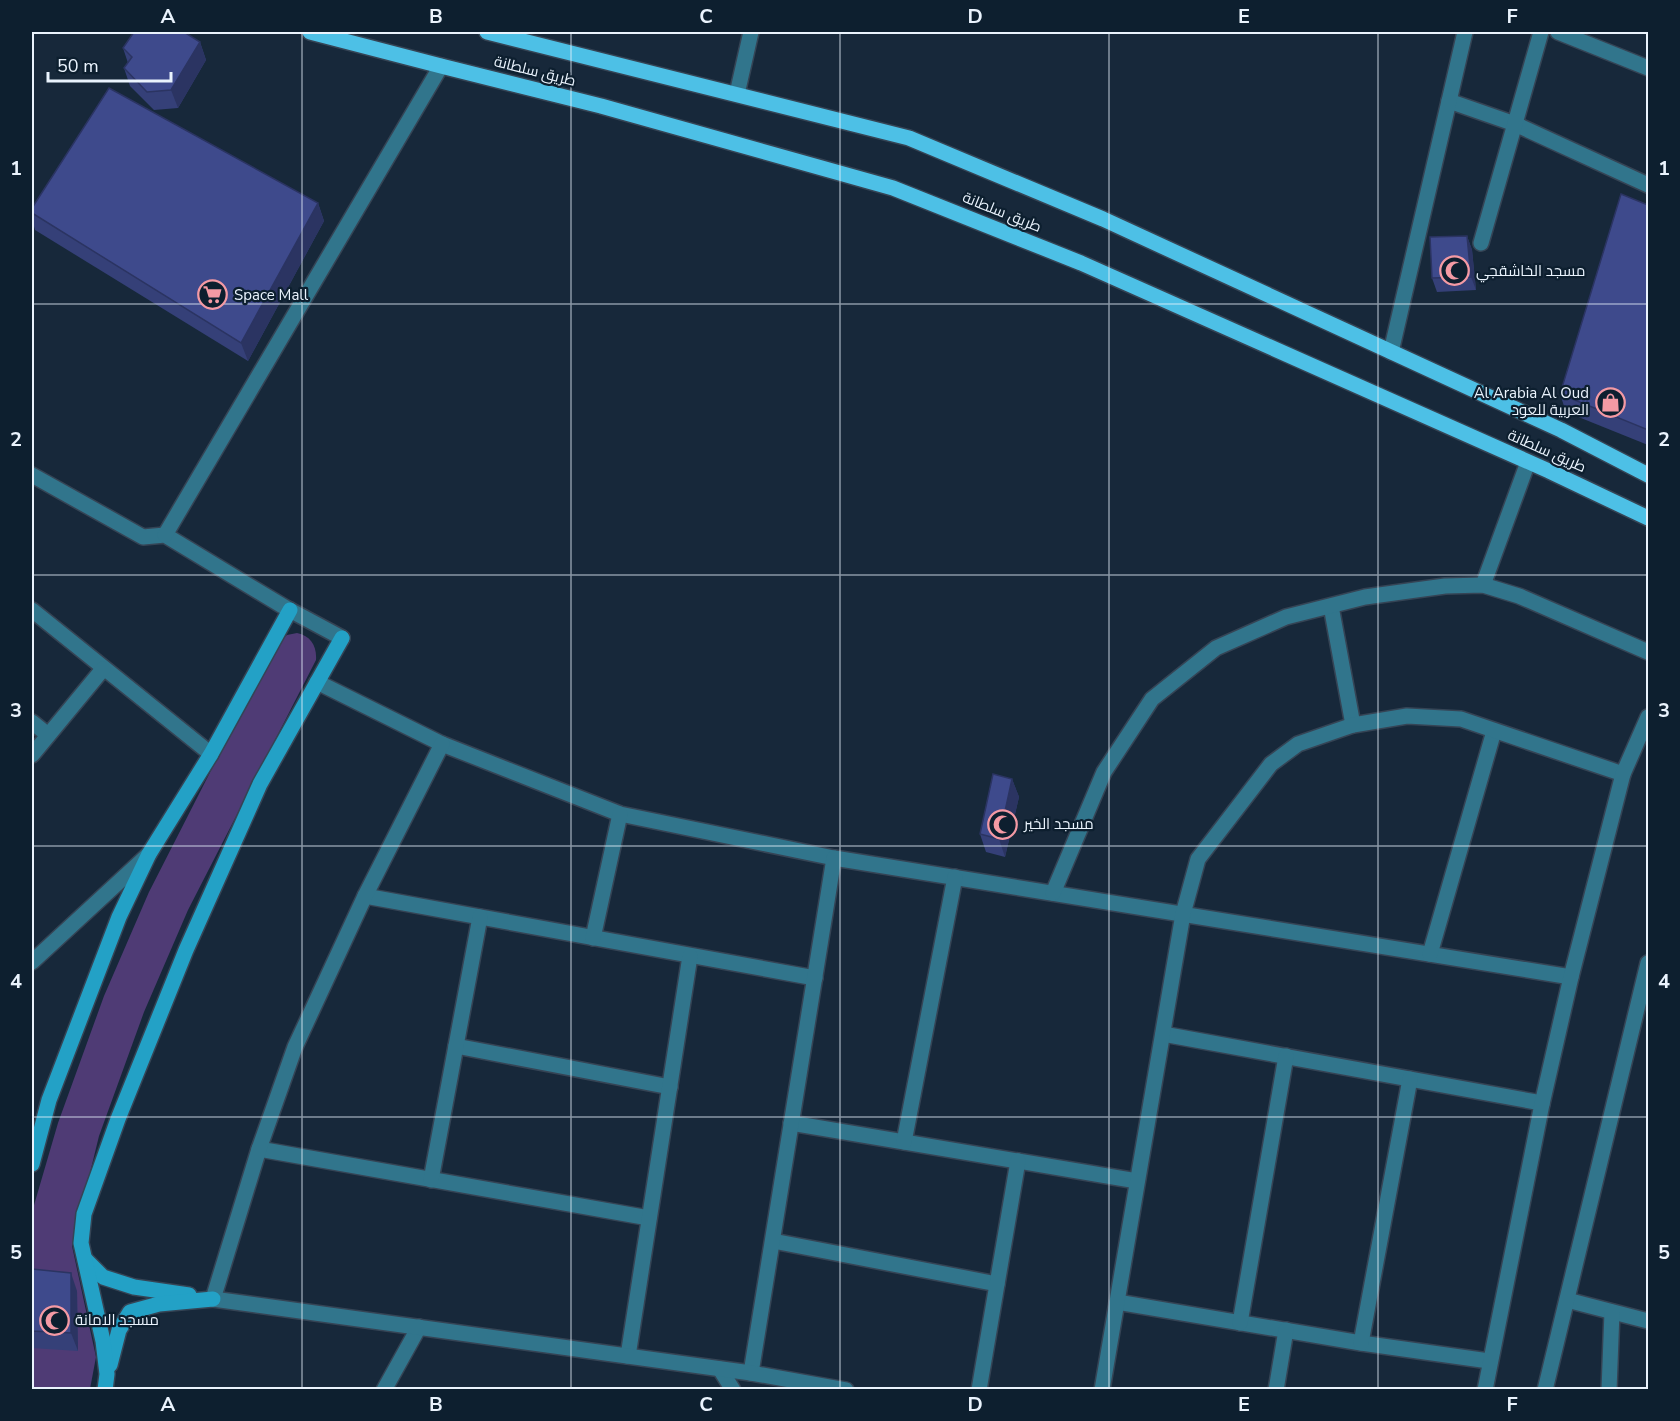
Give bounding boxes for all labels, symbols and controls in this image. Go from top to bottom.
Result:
text: A [161,3,176,30]
text: B [429,3,443,30]
text: C [699,3,713,30]
text: D [967,3,983,30]
text: E [1238,3,1250,30]
text: F [1506,3,1518,30]
scale bar [48,45,171,83]
street label: طريق سلطانة [492,51,578,91]
text: 50 m [57,54,99,78]
text: 1 [10,155,22,182]
text: 1 [1658,155,1670,182]
street label: طريق سلطانة [960,187,1044,237]
mosque icon: مسجد الخاشقجي [1439,255,1471,287]
place label: مسجد الخاشقجي [1476,261,1585,283]
supermarket icon: Space Mall [197,279,229,311]
place label: Space Mall [234,285,309,305]
place label: Al Arabia Al Oud العربية للعود [1474,383,1589,420]
shop icon: Al Arabia Al Oud العربية للعود [1594,386,1626,418]
street label: طريق سلطانة [1505,425,1589,477]
text: 2 [10,426,22,453]
text: 2 [1658,426,1670,453]
text: 3 [10,697,22,724]
text: 3 [1658,697,1670,724]
mosque icon: مسجد الخير [987,808,1019,840]
place label: مسجد الخير [1023,814,1094,834]
text: 4 [10,968,22,995]
text: 4 [1658,968,1670,995]
text: 5 [10,1239,22,1266]
text: 5 [1658,1239,1670,1266]
mosque icon: مسجد الامانة [38,1304,70,1336]
place label: مسجد الامانة [75,1310,159,1330]
text: A [161,1391,176,1418]
text: B [429,1391,443,1418]
text: C [699,1391,713,1418]
text: D [967,1391,983,1418]
text: E [1238,1391,1250,1418]
text: F [1506,1391,1518,1418]

